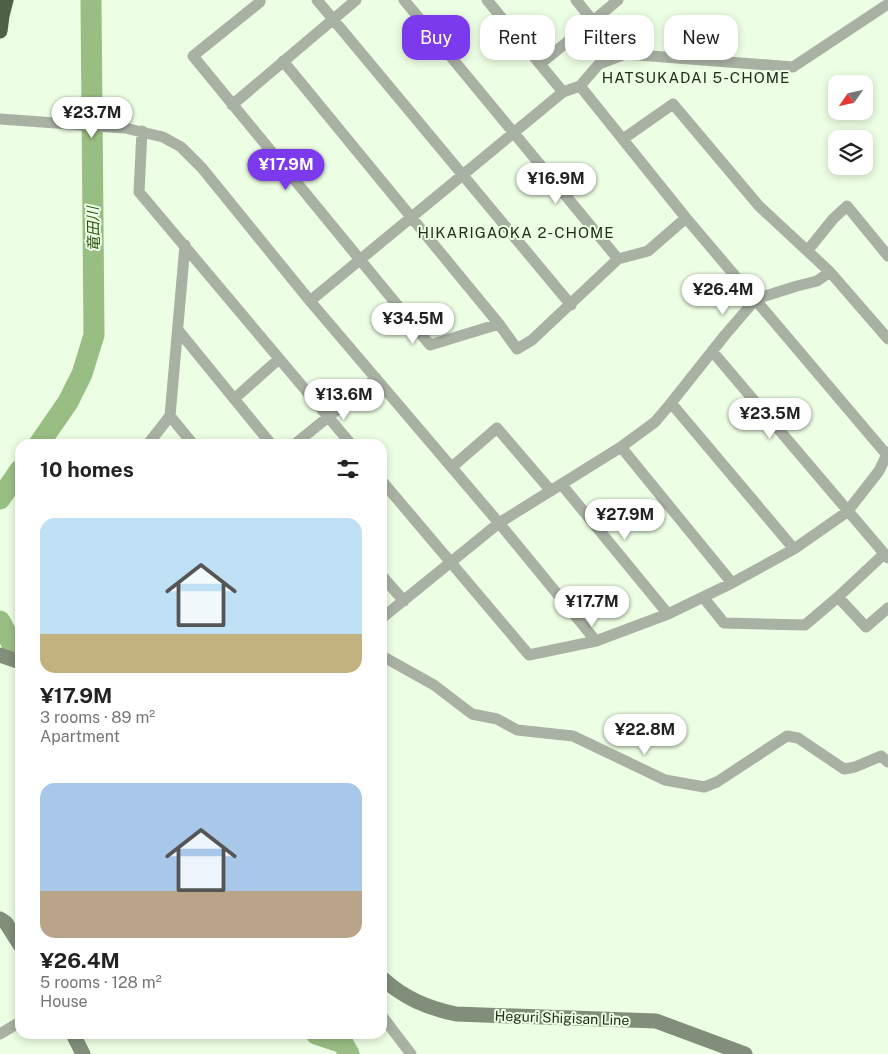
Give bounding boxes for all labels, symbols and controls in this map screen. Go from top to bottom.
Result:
chip: Buy [402,15,470,60]
chip: Rent [480,15,555,60]
chip: Filters [565,15,654,60]
chip: New [664,15,738,60]
district label: HATSUKADAI 5-CHOME [602,69,790,86]
north arrow [828,75,872,120]
map controls [828,75,873,175]
pin: ¥23.7M [51,96,133,139]
text: ¥23.7M [62,103,122,122]
button: layers [828,130,873,175]
pin: ¥17.9M [245,148,327,191]
text: ¥17.9M [258,155,314,174]
pin: ¥16.9M [515,162,597,205]
text: ¥16.9M [527,169,585,188]
water label: 竜田川 [84,204,102,252]
district label: HIKARIGAOKA 2-CHOME [417,224,615,241]
pin: ¥26.4M [682,274,764,316]
text: ¥26.4M [693,280,753,299]
pin: ¥34.5M [372,302,454,345]
text: ¥34.5M [382,309,444,328]
pin: ¥13.6M [303,378,385,421]
text: ¥13.6M [315,385,373,404]
pin: ¥23.5M [729,398,811,440]
text: ¥23.5M [739,404,801,423]
icon: filters [334,455,362,483]
text: 10 homes [40,457,134,482]
pin: ¥27.9M [584,498,666,541]
text: ¥27.9M [596,505,654,524]
icon: home [156,550,246,640]
pin: ¥17.7M [551,586,633,628]
text: ¥17.7M [565,592,619,611]
text: ¥17.9M [40,683,112,708]
text: 3 rooms · 89 m² [40,708,155,727]
pin: ¥22.8M [604,714,686,756]
text: ¥22.8M [615,720,675,739]
text: Apartment [40,727,120,746]
icon: home [156,815,246,905]
text: ¥26.4M [40,948,120,973]
text: 5 rooms · 128 m² [40,973,162,992]
text: House [40,992,88,1011]
street label: Heguri Shigisan Line [494,1008,630,1028]

